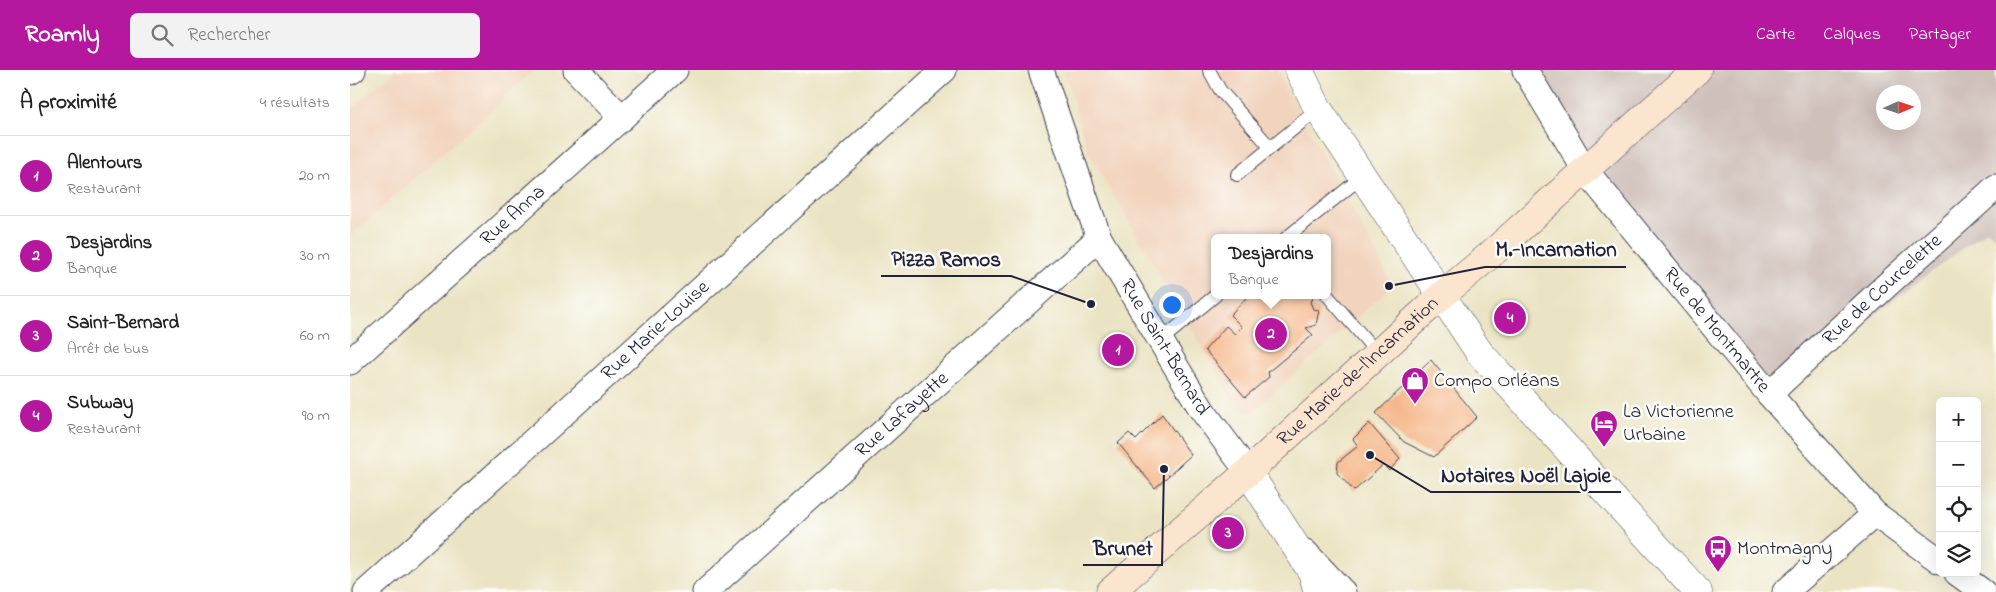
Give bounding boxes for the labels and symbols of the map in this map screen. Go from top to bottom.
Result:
north arrow [1876,85,1921,130]
street label: Rue Anna [474,178,552,253]
street label: Rue de Courcelette [1816,227,1949,352]
callout: M.-Incarnation [1485,231,1626,267]
text: M.-Incarnation [1495,236,1617,266]
callout: Pizza Ramos [881,240,1011,276]
text: Pizza Ramos [891,246,1001,276]
street label: Rue de Montmartre [1656,261,1777,399]
street label: Rue Saint-Bernard [1112,273,1217,421]
street label: Rue Marie-Louise [595,274,716,387]
street label: Rue Marie-de-l'Incarnation [1271,290,1446,453]
your location [1159,292,1185,318]
pin: 4 [1494,299,1526,337]
pin: 2 [1255,315,1287,353]
pin: 1 [1102,331,1134,369]
street label: Rue Lafayette [849,365,955,465]
shop icon: Compo Orléans [1400,366,1430,405]
place label: Compo Orléans [1434,367,1560,396]
place label: La Victorienne Urbaine [1623,398,1734,450]
hotel icon: La Victorienne Urbaine [1589,409,1619,448]
callout: Notaires Noël Lajoie [1431,456,1621,492]
text: Notaires Noël Lajoie [1441,462,1612,492]
pin: 3 [1212,514,1244,552]
callout: Brunet [1083,529,1162,565]
bus stop icon: Montmagny [1703,534,1733,573]
text: Brunet [1092,535,1154,565]
place label: Montmagny [1737,535,1832,565]

